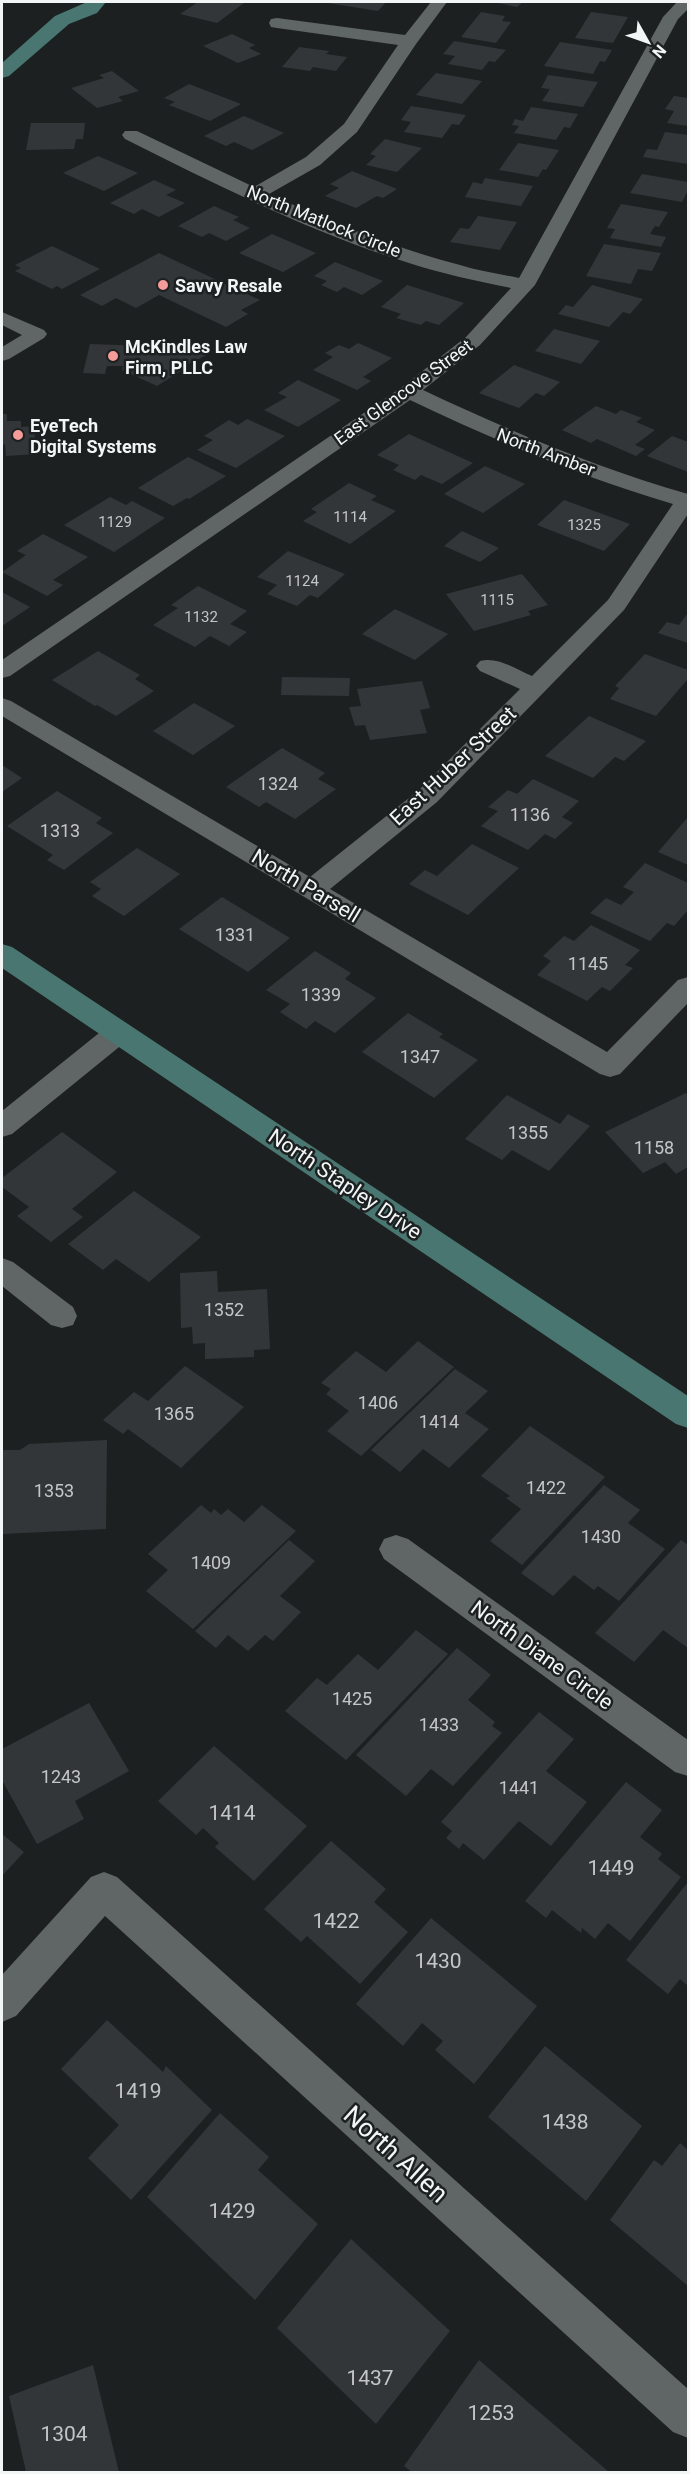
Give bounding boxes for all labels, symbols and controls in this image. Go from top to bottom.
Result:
north arrow [618,12,678,72]
text: N [648,41,670,62]
street label: North Matlock Circle [244,180,404,262]
place label: Savvy Resale [175,275,282,296]
marker: Savvy Resale [156,278,170,292]
street label: East Glencove Street [330,335,476,449]
place label: McKindles Law Firm, PLLC [125,336,247,378]
marker: McKindles Law Firm, PLLC [106,349,120,363]
place label: EyeTech Digital Systems [30,415,157,457]
street label: North Amber [494,424,598,480]
marker: EyeTech Digital Systems [11,428,25,442]
house number: 1114 [333,508,367,526]
house number: 1129 [98,513,132,531]
house number: 1325 [567,516,601,534]
house number: 1124 [285,572,319,590]
house number: 1115 [480,591,514,609]
house number: 1132 [184,608,218,626]
street label: East Huber Street [385,701,521,831]
house number: 1324 [258,773,298,794]
house number: 1136 [510,804,550,825]
house number: 1313 [40,820,80,841]
street label: North Parsell [247,844,365,928]
house number: 1331 [215,924,255,945]
house number: 1145 [568,953,608,974]
house number: 1339 [301,984,341,1005]
house number: 1347 [400,1046,440,1067]
house number: 1355 [508,1122,548,1143]
street label: North Stapley Drive [264,1124,426,1244]
house number: 1158 [634,1137,674,1158]
house number: 1352 [204,1299,244,1320]
house number: 1406 [358,1392,398,1413]
house number: 1365 [154,1403,194,1424]
house number: 1414 [419,1411,459,1432]
house number: 1422 [526,1477,566,1498]
house number: 1353 [34,1480,74,1501]
house number: 1430 [581,1526,621,1547]
house number: 1409 [191,1552,231,1573]
street label: North Diane Circle [466,1595,618,1715]
house number: 1425 [332,1688,372,1709]
house number: 1433 [419,1714,459,1735]
house number: 1243 [41,1766,81,1787]
house number: 1441 [499,1777,539,1798]
house number: 1414 [208,1801,256,1825]
house number: 1449 [587,1856,635,1880]
house number: 1422 [312,1909,360,1933]
house number: 1430 [414,1949,462,1973]
house number: 1419 [114,2079,162,2103]
street label: North Allen [338,2099,454,2209]
house number: 1438 [541,2110,589,2134]
house number: 1429 [208,2199,256,2223]
house number: 1437 [346,2366,394,2390]
house number: 1253 [467,2401,515,2425]
house number: 1304 [40,2422,88,2446]

